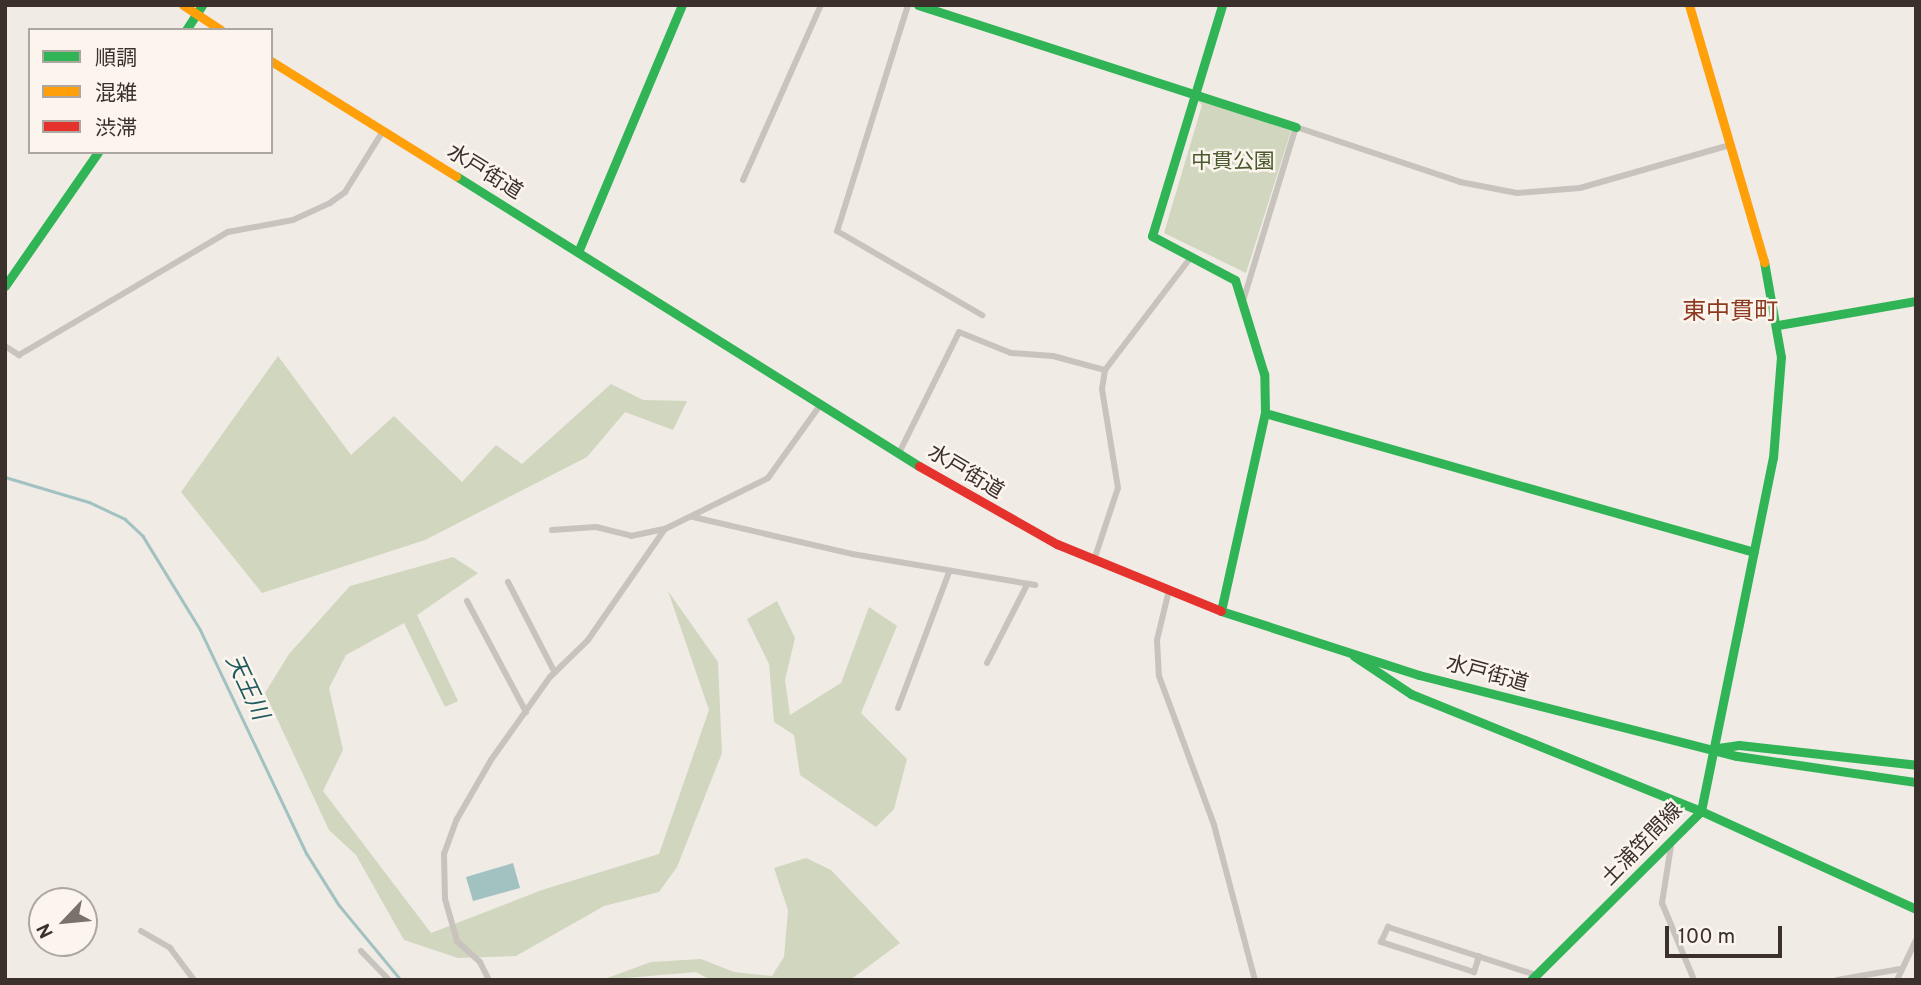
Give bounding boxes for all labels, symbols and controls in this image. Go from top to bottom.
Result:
legend [28,28,273,154]
text: 順調 [95,46,137,73]
text: 混雑 [95,81,137,108]
text: 渋滞 [95,116,137,143]
street label: 水戸街道 [442,140,526,206]
park label: 中貫公園 [1191,150,1275,176]
district label: 東中貫町 [1682,300,1778,328]
street label: 水戸街道 [923,441,1007,505]
water label: 天王川 [218,651,272,725]
street label: 水戸街道 [1443,652,1531,698]
street label: 土浦笠間線 [1597,798,1689,892]
north arrow [28,887,98,957]
scale bar [1669,912,1786,956]
text: N [32,919,60,942]
text: 100 m [1678,924,1735,951]

